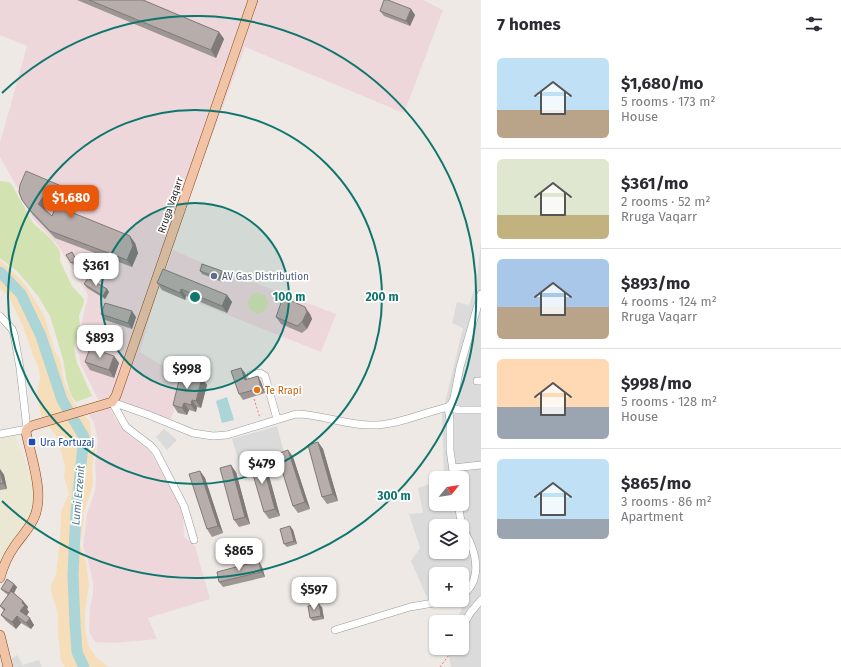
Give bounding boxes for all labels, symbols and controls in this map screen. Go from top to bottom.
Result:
icon: filters [803,13,825,35]
text: 7 homes [497,14,561,35]
text: $1,680/mo [621,73,704,94]
icon: home [529,74,577,122]
text: 5 rooms · 173 m² [621,94,715,109]
text: House [621,109,658,124]
text: $361/mo [621,173,688,194]
icon: home [529,175,577,223]
street label: Rruga Vaqarr [156,176,186,235]
pin: $1,680 [38,185,104,219]
text: $1,680 [52,190,90,205]
text: 2 rooms · 52 m² [621,194,710,209]
text: Rruga Vaqarr [621,209,697,224]
pin: $361 [72,253,120,287]
text: $361 [83,258,109,273]
marker: AV Gas Distribution [209,271,219,281]
place label: AV Gas Distribution [222,271,309,283]
text: $893/mo [621,273,690,294]
icon: home [529,275,577,323]
centre of rings [188,290,202,304]
text: 100 m [273,290,305,304]
text: 200 m [365,290,399,304]
text: 4 rooms · 124 m² [621,294,717,309]
text: Rruga Vaqarr [621,309,697,324]
pin: $893 [76,325,124,359]
text: $893 [86,330,114,345]
pin: $998 [163,356,211,390]
text: $998 [172,361,202,376]
text: $998/mo [621,373,692,394]
icon: home [529,375,577,423]
marker: Te Rrapi [252,385,262,395]
place label: Te Rrapi [265,385,302,397]
text: 5 rooms · 128 m² [621,394,717,409]
text: House [621,409,658,424]
marker: Ura Fortuzaj [27,437,37,447]
place label: Ura Fortuzaj [40,437,94,449]
pin: $479 [238,451,286,485]
text: $479 [248,456,276,471]
water label: Lumi Erzenit [69,464,88,526]
north arrow [429,471,469,511]
map controls [429,471,469,655]
text: $865/mo [621,473,691,494]
icon: home [529,475,577,523]
text: 300 m [376,489,411,503]
text: 3 rooms · 86 m² [621,494,712,509]
text: Apartment [621,509,683,524]
button: layers [429,519,469,559]
pin: $865 [215,538,263,572]
text: $865 [225,543,253,558]
button: + [429,567,469,607]
pin: $597 [290,577,338,611]
text: $597 [300,582,328,597]
button: − [429,615,469,655]

